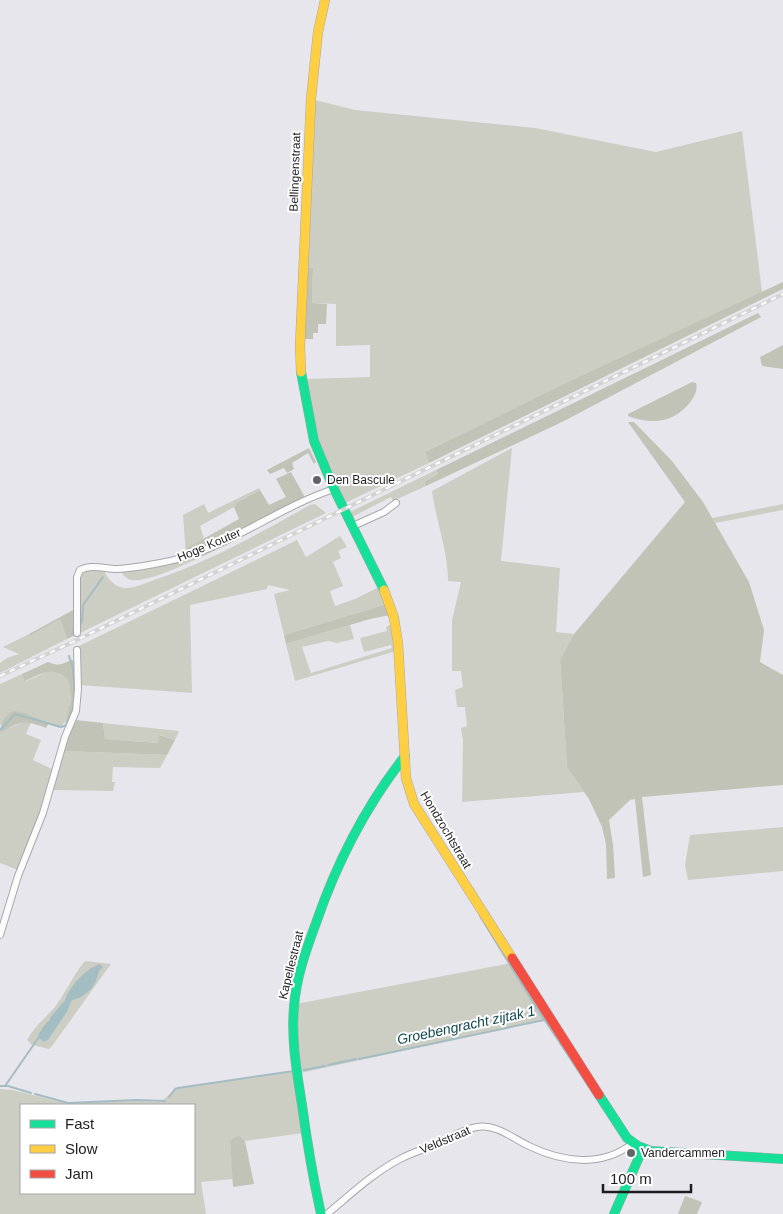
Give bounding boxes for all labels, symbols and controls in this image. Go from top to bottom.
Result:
street label: Bellingenstraat [287,131,303,212]
place label: Den Bascule [327,473,395,487]
marker: Den Bascule [311,474,323,486]
street label: Hoge Kouter [175,525,243,565]
street label: Hondzochtstraat [417,789,475,872]
street label: Kapellestraat [276,929,306,1001]
water label: Groebengracht zijtak 1 [395,1003,537,1047]
legend [20,1104,195,1194]
text: Fast [65,1115,95,1132]
street label: Veldstraat [418,1123,473,1157]
text: Slow [65,1140,98,1157]
place label: Vandercammen [641,1146,725,1160]
marker: Vandercammen [625,1147,637,1159]
scale bar [603,1162,690,1194]
text: Jam [65,1165,93,1182]
text: 100 m [610,1170,652,1187]

